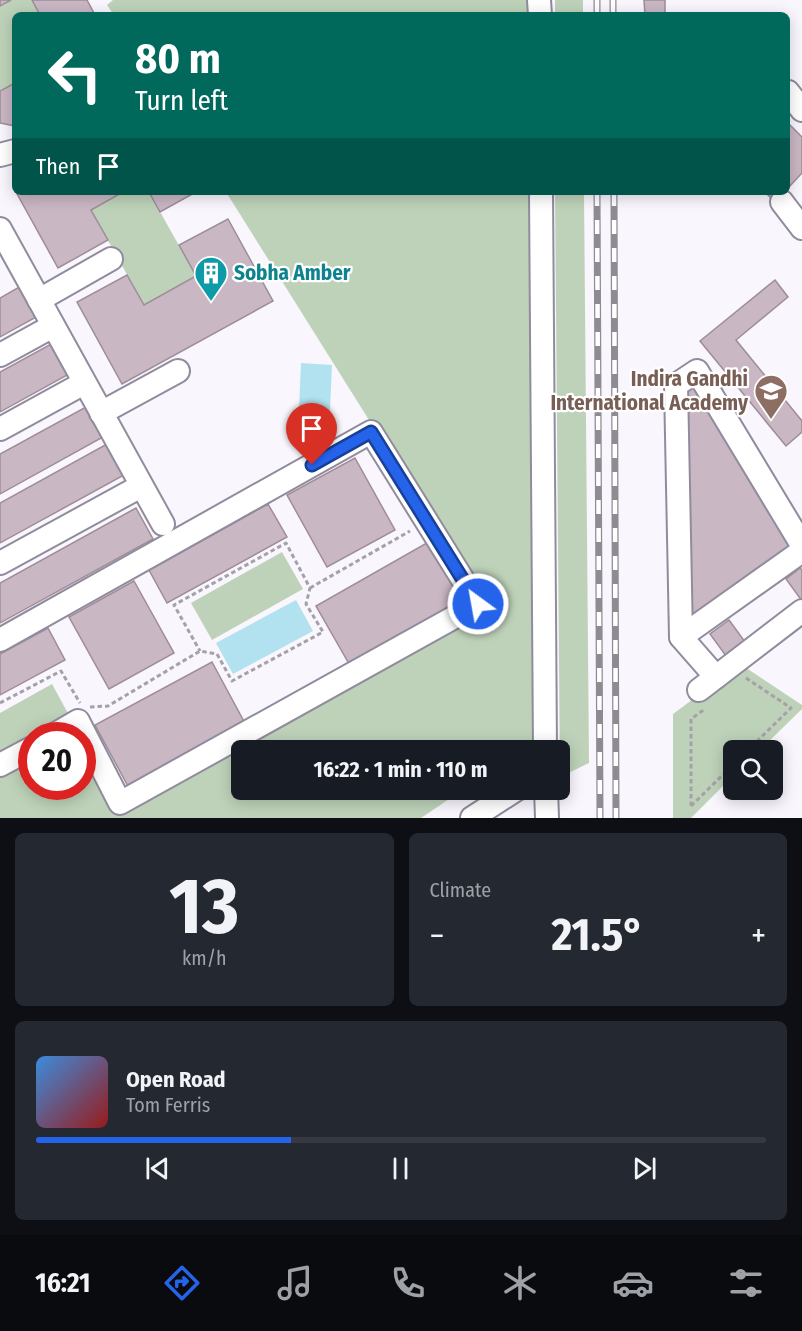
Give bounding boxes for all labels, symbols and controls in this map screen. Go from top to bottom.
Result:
text: 80 m [135,34,221,84]
icon: left [36,36,114,114]
text: Turn left [135,85,228,117]
icon: arrive [92,150,125,183]
text: Then [36,153,80,180]
building icon: Sobha Amber [193,255,229,302]
place label: Sobha Amber [234,260,351,286]
place label: Indira Gandhi International Academy [550,366,749,416]
school or university icon: Indira Gandhi International Academy [753,373,789,420]
pin [286,403,337,465]
icon: arrive [295,412,328,445]
position arrow [446,572,510,636]
speed limit sign: 20 [18,722,96,800]
map controls [723,740,783,800]
button: search [723,740,783,800]
text: 16:22 · 1 min · 110 m [313,756,488,783]
text: 13 [169,860,239,954]
text: Climate [430,878,491,902]
text: 21.5° [551,908,644,962]
text: − [430,916,444,956]
text: + [751,916,766,956]
text: km/h [182,946,227,970]
text: Open Road [126,1066,226,1093]
text: Tom Ferris [126,1093,210,1117]
icon: previous [141,1152,174,1185]
icon: pause [384,1152,417,1185]
icon: next [628,1152,661,1185]
icon: directions [161,1262,203,1304]
icon: music [274,1262,316,1304]
icon: phone [387,1262,429,1304]
icon: climate [499,1262,541,1304]
icon: car [612,1262,654,1304]
icon: filters [725,1262,767,1304]
text: 16:21 [35,1267,91,1299]

